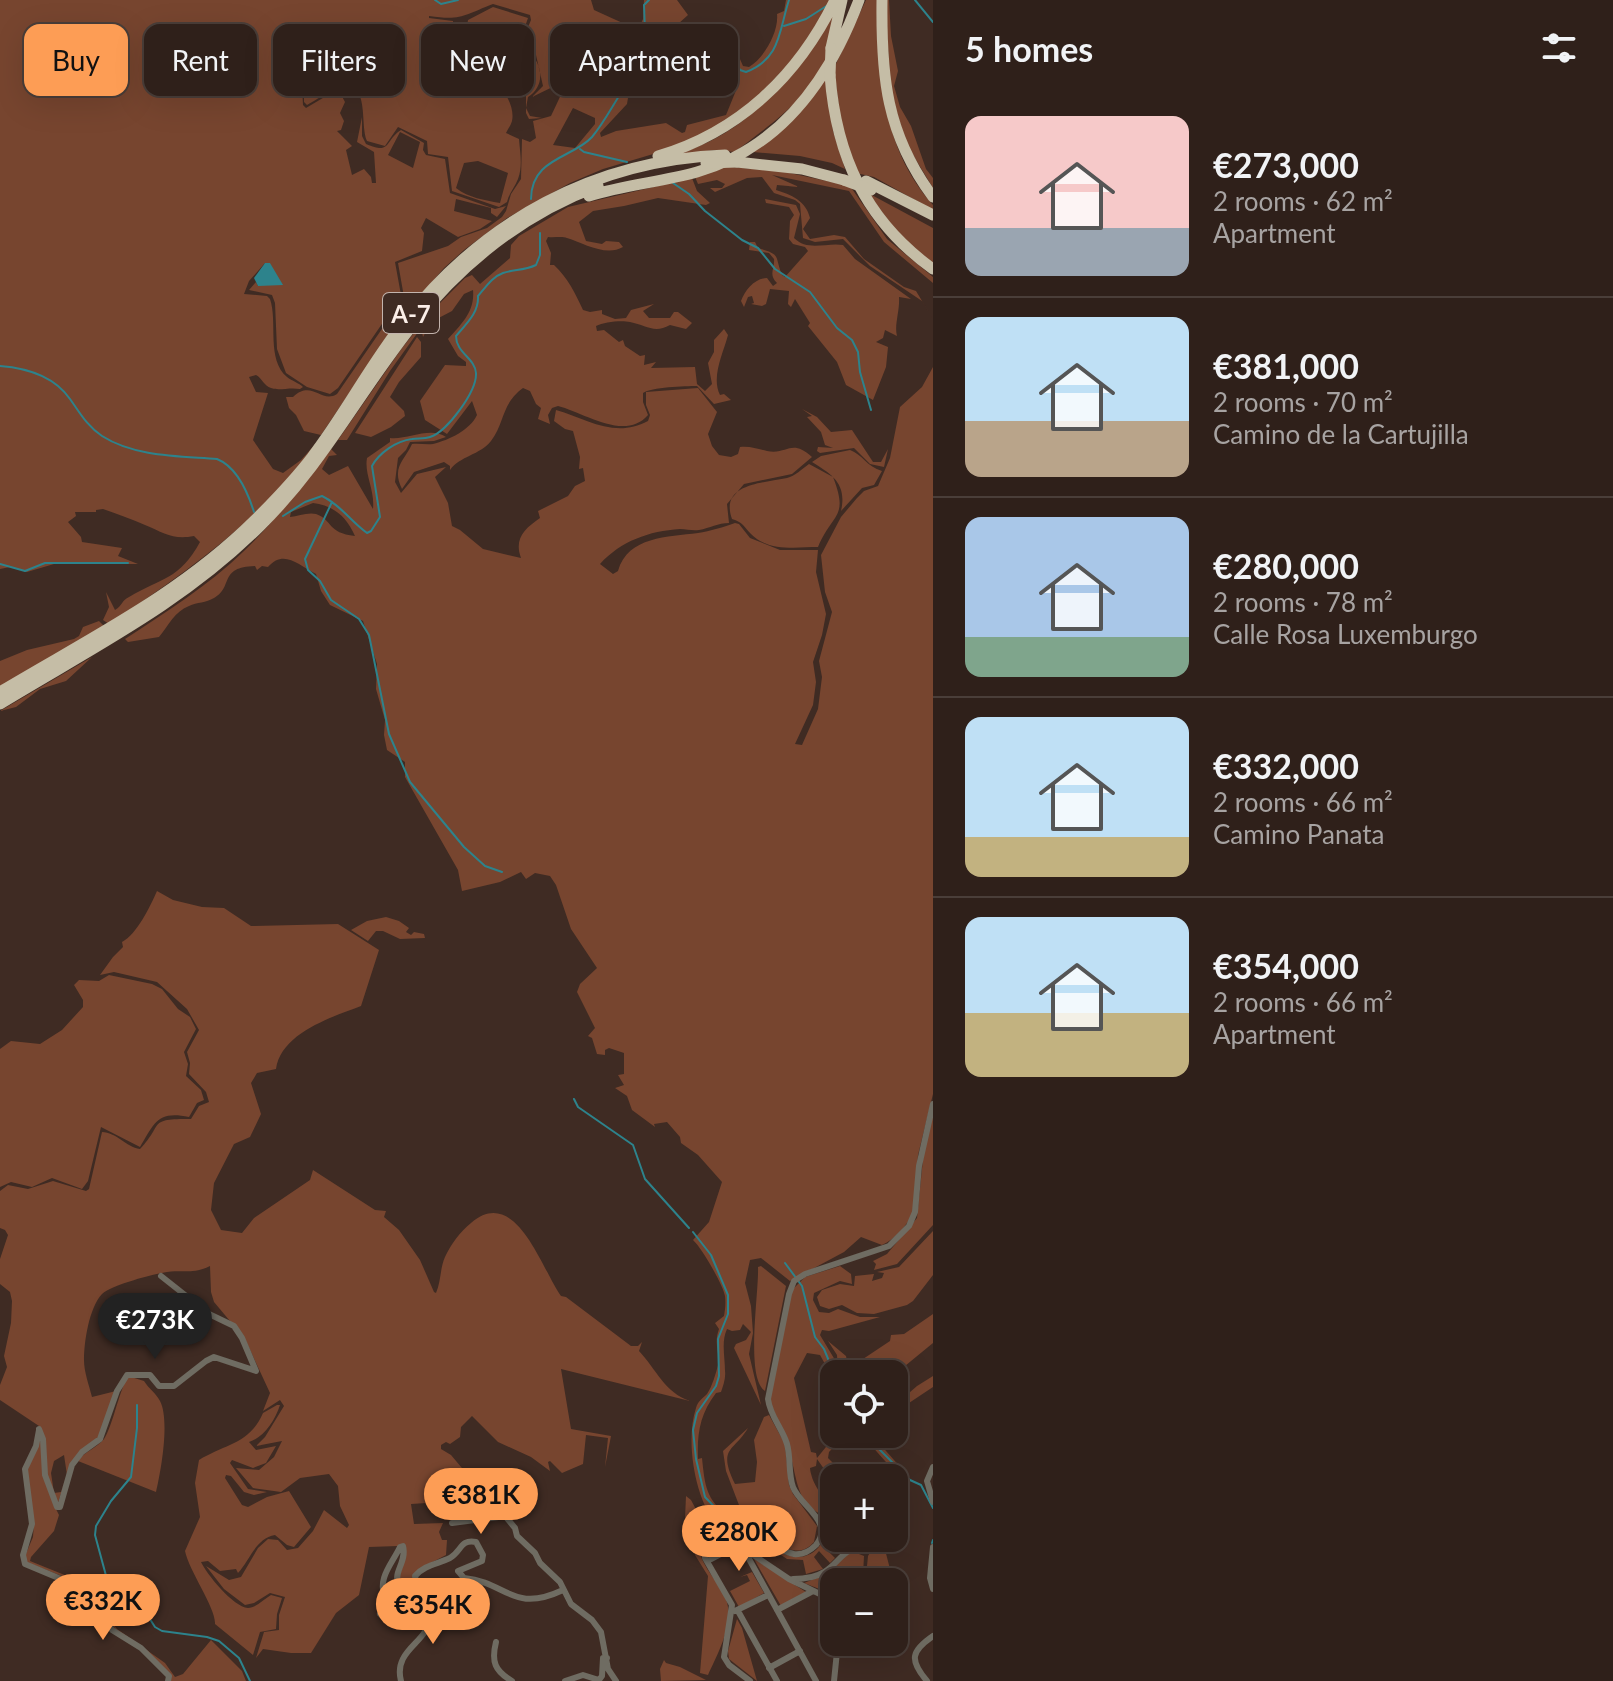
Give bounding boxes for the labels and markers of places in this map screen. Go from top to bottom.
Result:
pin: €273K [99,1293,211,1361]
pin: €381K [425,1468,537,1536]
pin: €280K [683,1505,795,1573]
pin: €332K [47,1574,159,1642]
pin: €354K [377,1578,489,1646]

